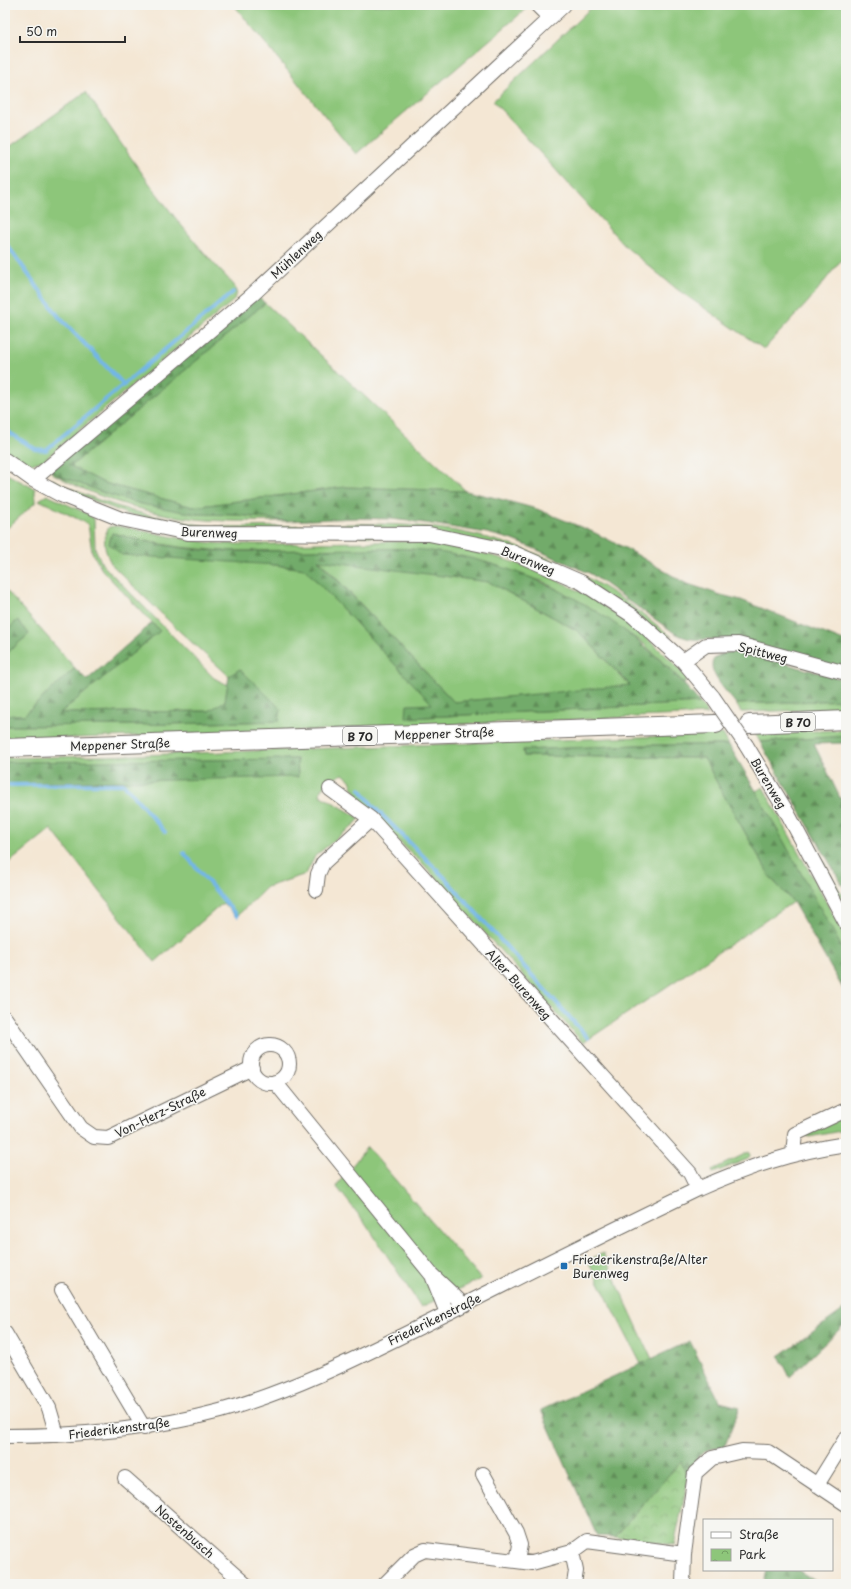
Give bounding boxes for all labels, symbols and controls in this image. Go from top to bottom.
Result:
scale bar [20,18,125,44]
text: 50 m [26,22,57,40]
street label: Mühlenweg [266,225,326,283]
street label: Burenweg [180,522,238,542]
street label: Burenweg [498,541,558,579]
street label: Spittweg [736,637,790,667]
road number: B 70 [781,713,815,731]
street label: Meppener Straße [394,722,494,744]
road number: B 70 [343,727,377,745]
street label: Meppener Straße [70,733,170,755]
street label: Burenweg [747,754,791,812]
street label: Alter Burenweg [482,944,556,1024]
street label: Von-Herz-Straße [112,1082,208,1142]
place label: Friederikenstraße/Alter Burenweg [572,1250,708,1282]
marker: Friederikenstraße/Alter Burenweg [559,1261,569,1271]
street label: Friederikenstraße [384,1289,484,1349]
street label: Friederikenstraße [67,1413,171,1443]
street label: Nostenbusch [152,1500,218,1562]
legend [703,1519,833,1571]
text: Straße [739,1525,779,1543]
text: Park [739,1545,766,1563]

